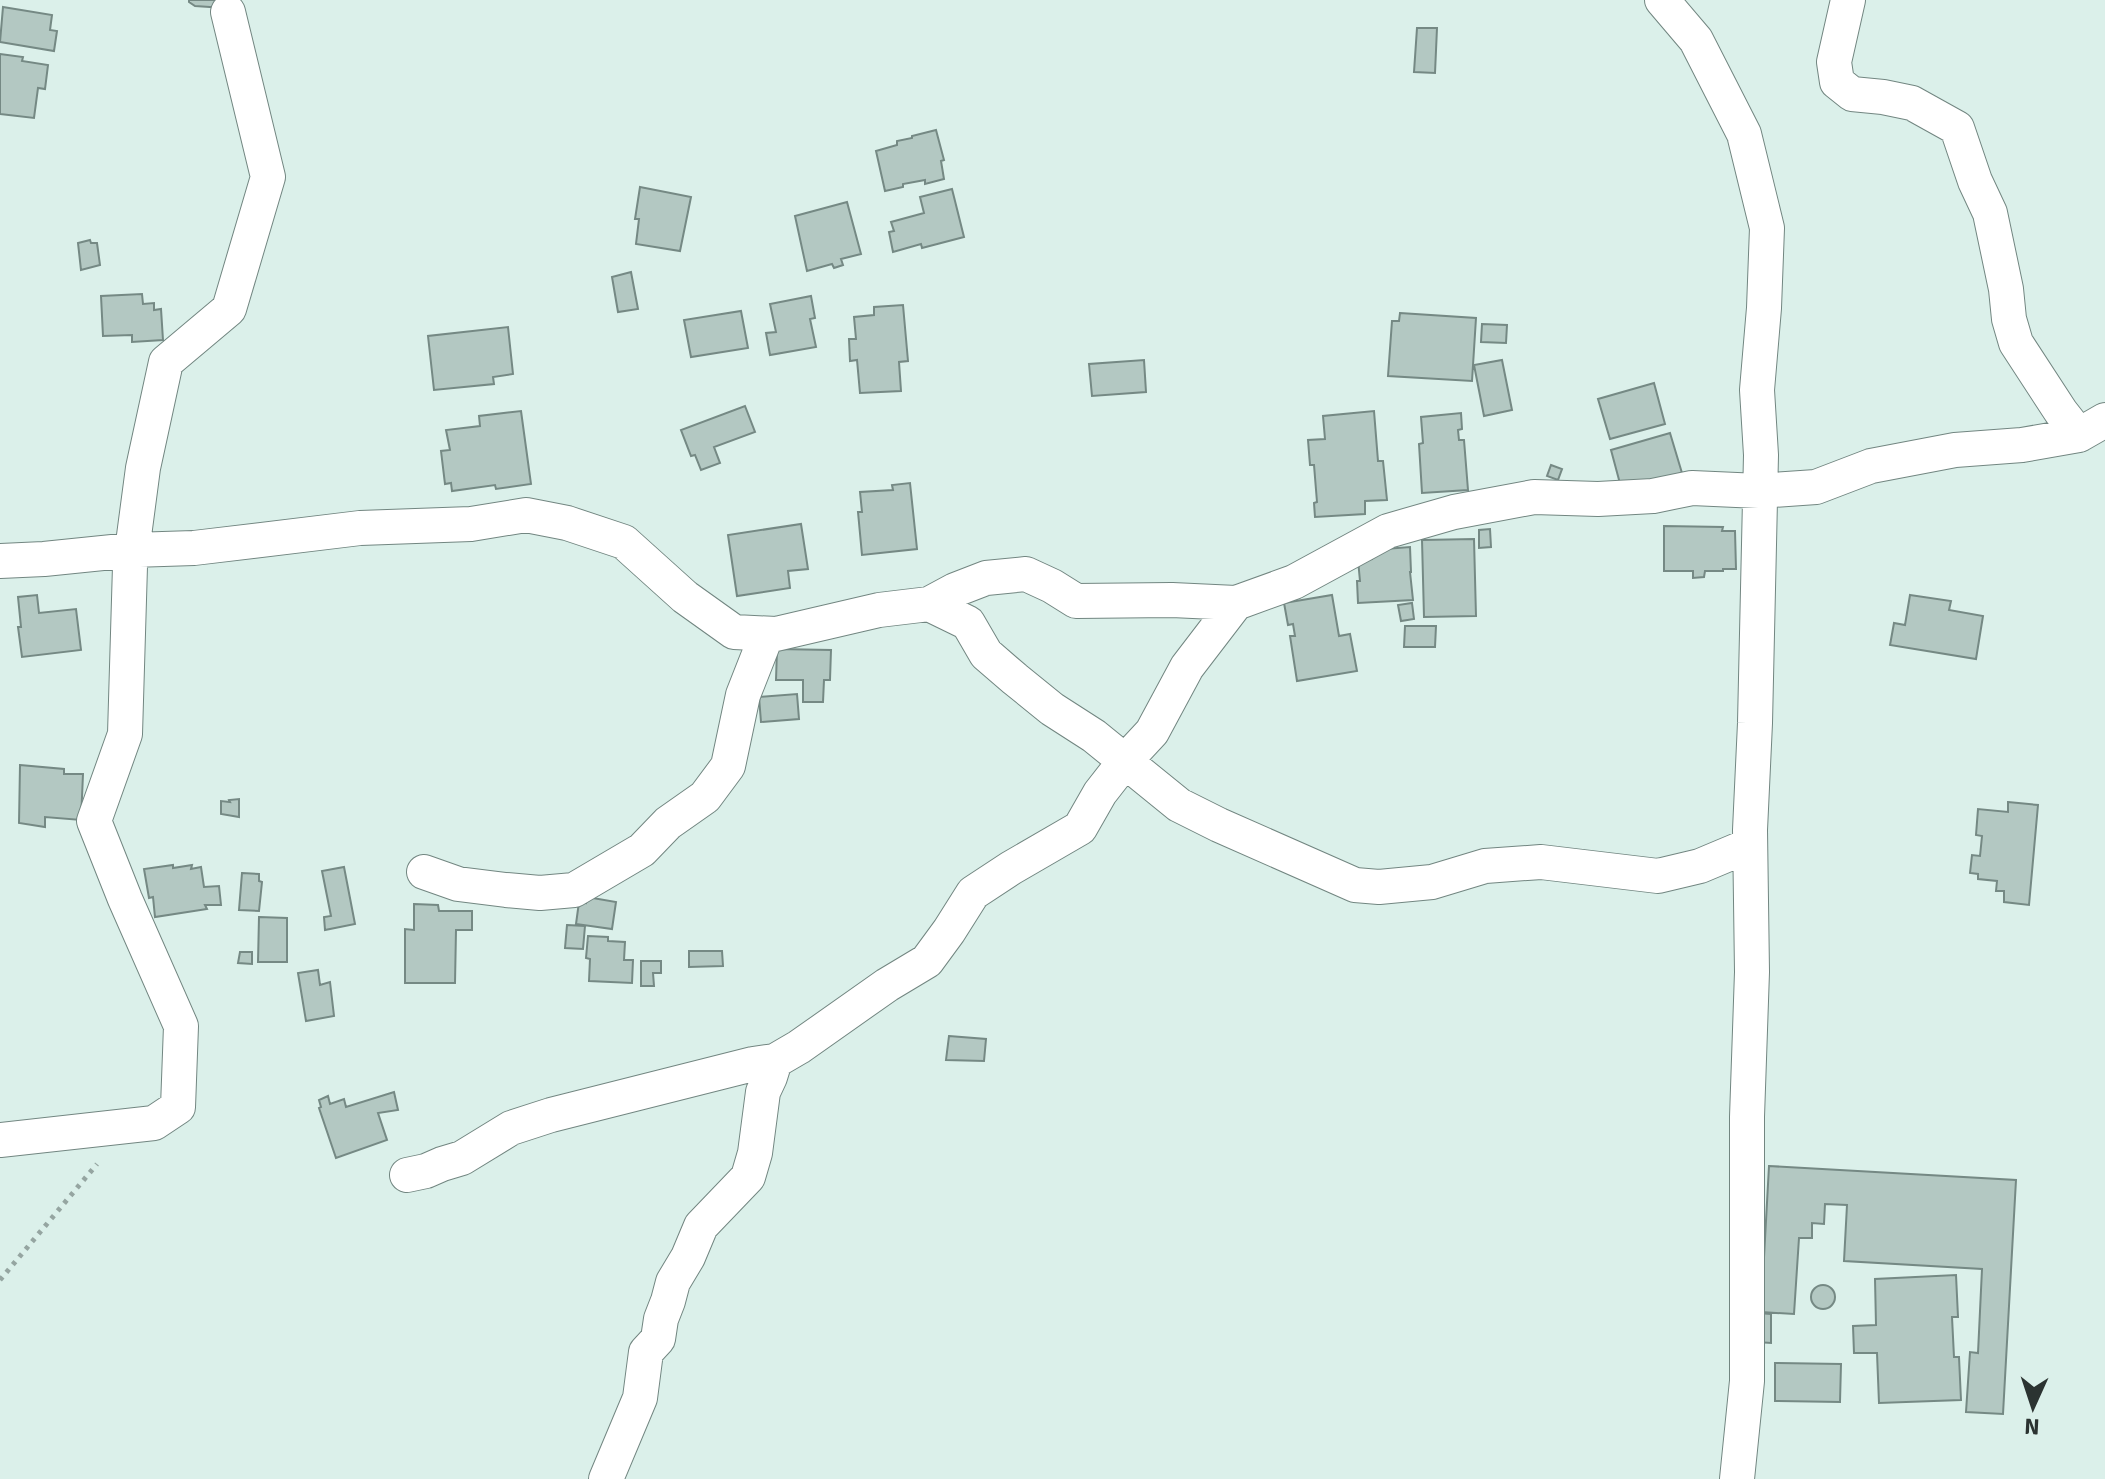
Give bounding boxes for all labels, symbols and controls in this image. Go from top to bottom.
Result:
north arrow [1993,1367,2073,1447]
text: N [2024,1413,2040,1440]

